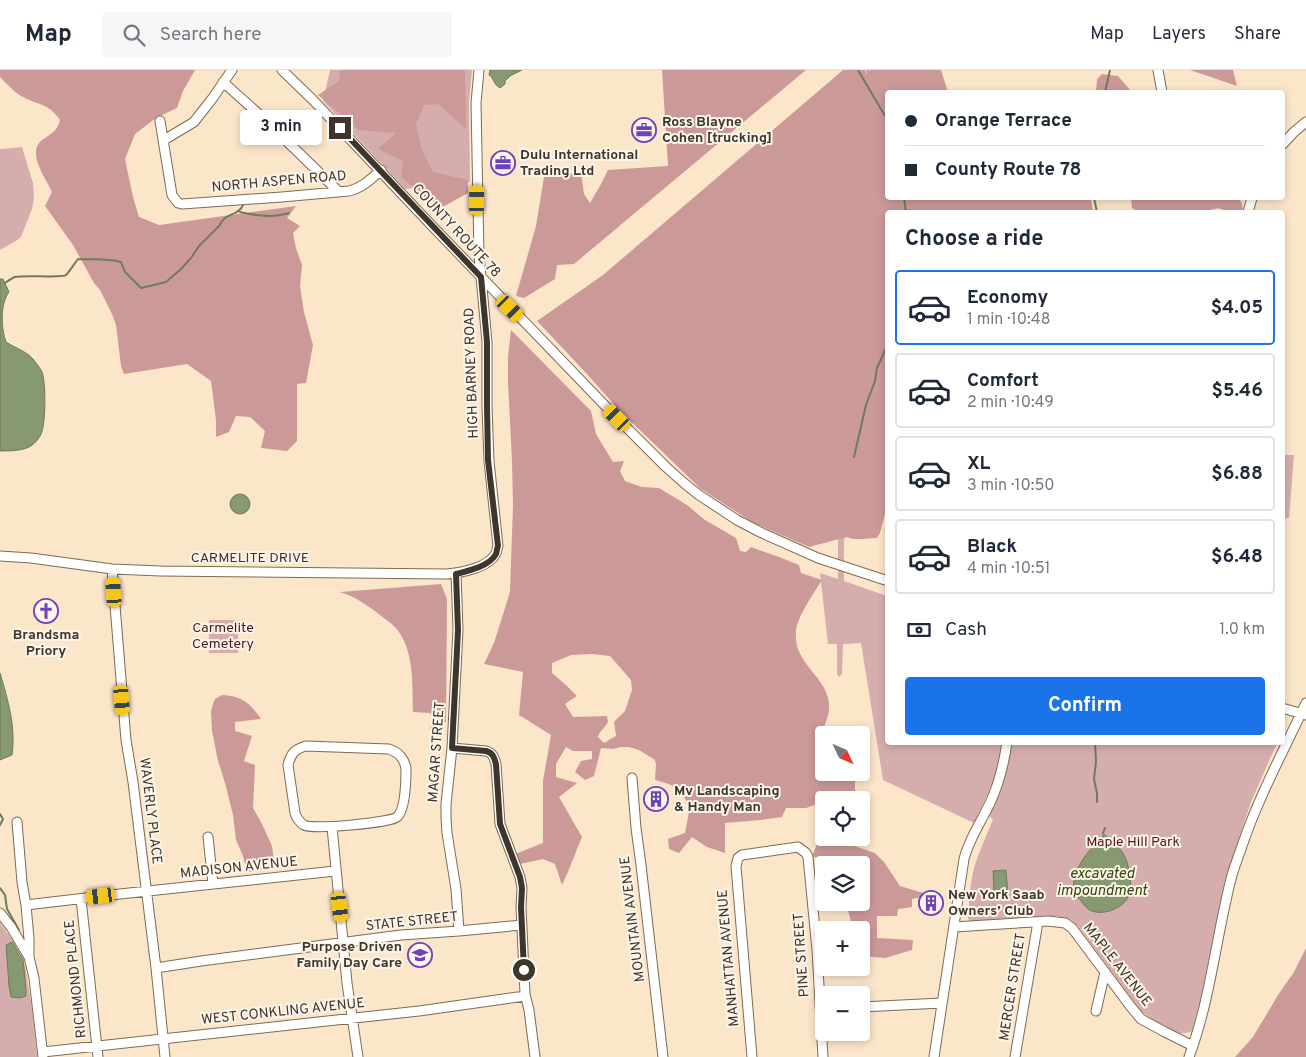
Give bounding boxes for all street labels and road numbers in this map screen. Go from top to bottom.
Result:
street label: NORTH ASPEN ROAD [211,168,347,196]
street label: COUNTY ROUTE 78 [408,181,504,281]
street label: HIGH BARNEY ROAD [461,307,483,439]
street label: CARMELITE DRIVE [191,550,309,567]
street label: MAGAR STREET [425,701,449,803]
street label: WAVERLY PLACE [135,757,165,865]
street label: MADISON AVENUE [179,853,299,883]
street label: MOUNTAIN AVENUE [617,855,649,983]
street label: MANHATTAN AVENUE [715,889,743,1027]
street label: STATE STREET [365,909,459,935]
street label: PINE STREET [791,912,813,998]
street label: RICHMOND PLACE [61,919,91,1039]
street label: MAPLE AVENUE [1079,920,1155,1010]
street label: MERCER STREET [996,932,1030,1042]
street label: WEST CONKLING AVENUE [200,995,366,1029]

